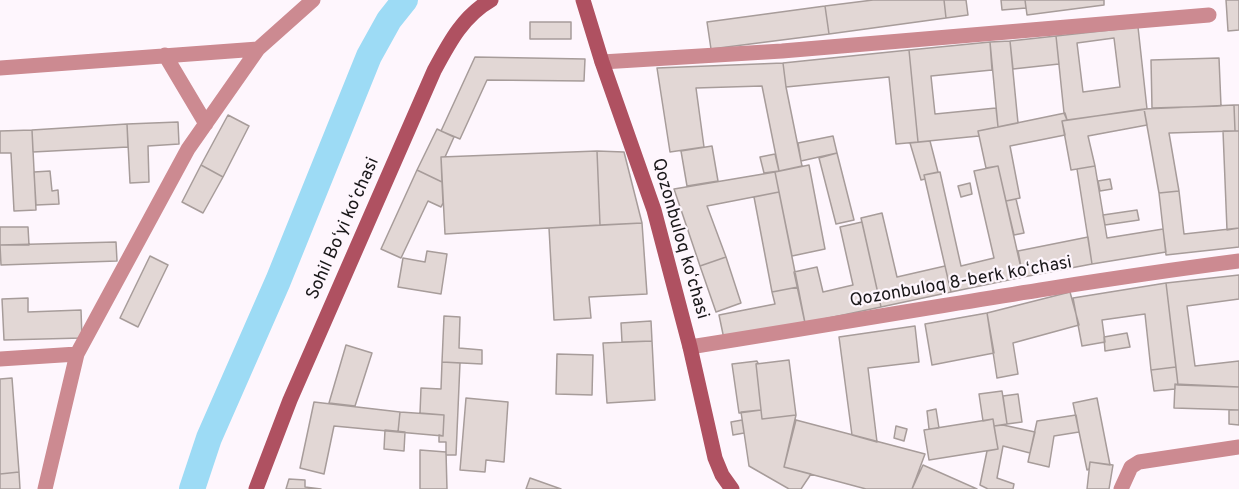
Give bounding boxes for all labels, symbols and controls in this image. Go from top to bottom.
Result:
street label: Sohil Boʻyi koʻchasi [303,155,385,303]
street label: Qozonbuloq koʻchasi [646,156,712,322]
street label: Qozonbuloq 8-berk koʻchasi [848,253,1074,313]

